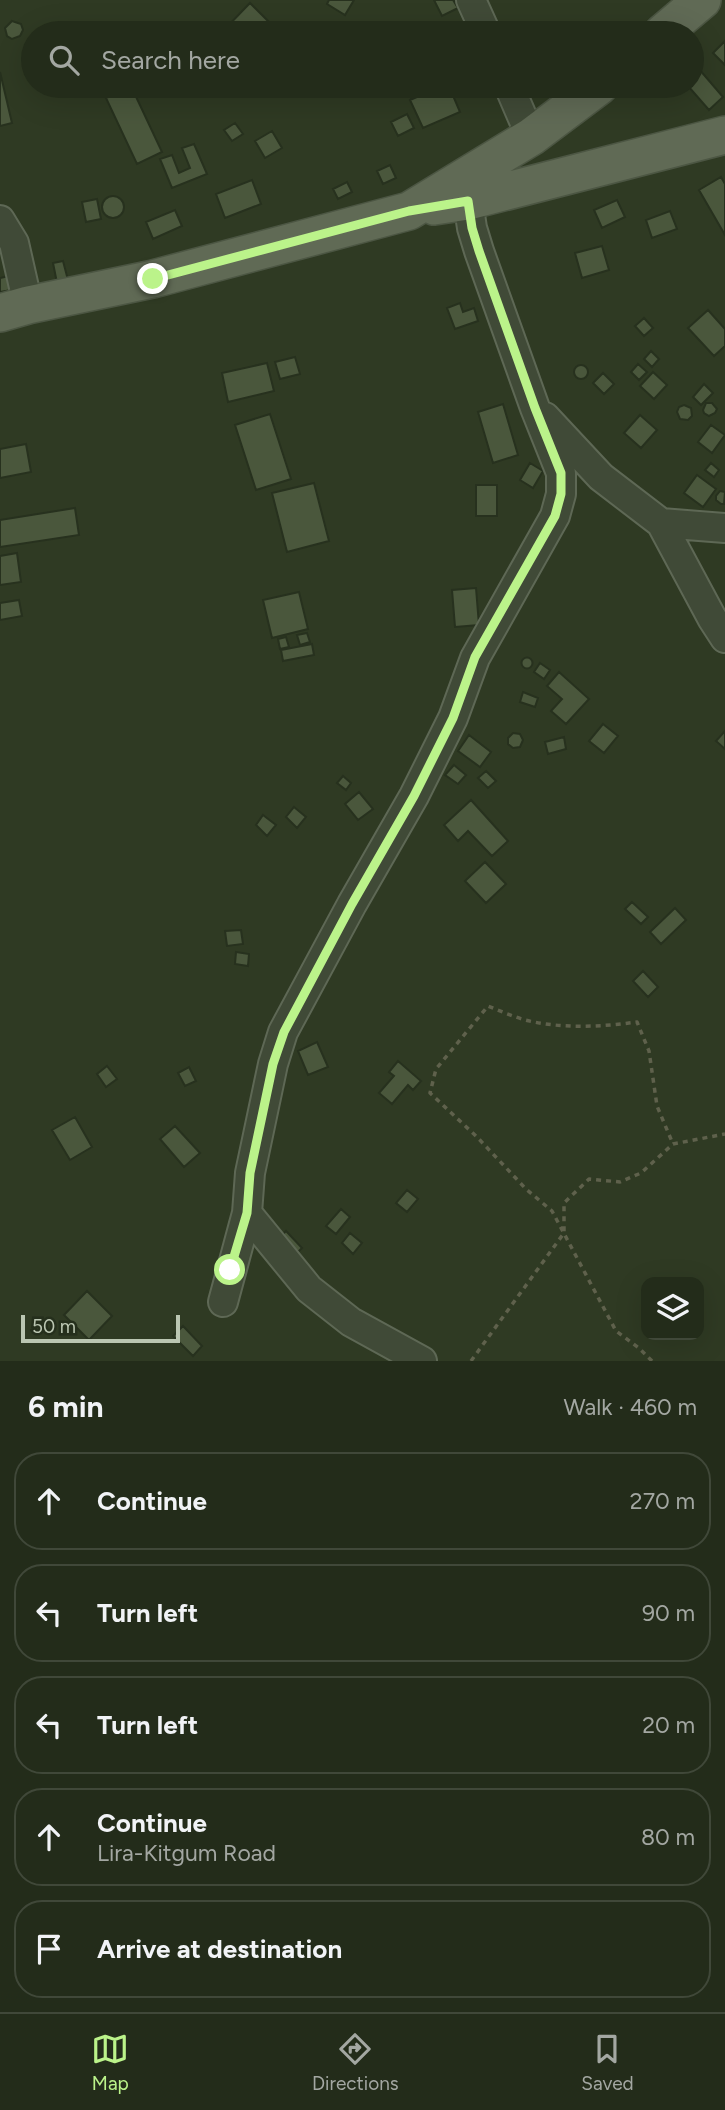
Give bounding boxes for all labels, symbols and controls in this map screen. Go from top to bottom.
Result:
search box [21,21,704,98]
icon: search [45,41,83,79]
text: Search here [101,44,240,76]
route end [137,263,168,294]
route start [214,1254,245,1285]
map controls [641,1277,704,1340]
button: layers [641,1277,704,1340]
scale bar [21,1312,180,1344]
text: 50 m [32,1315,76,1338]
text: 6 min [28,1388,104,1425]
text: Walk · 460 m [563,1393,697,1421]
icon: ahead [30,1482,68,1520]
text: Continue [97,1485,207,1517]
text: 270 m [630,1487,695,1515]
icon: left [30,1594,68,1632]
text: Turn left [97,1597,198,1629]
text: 90 m [642,1599,695,1627]
icon: left [30,1706,68,1744]
text: Turn left [97,1709,198,1741]
text: 20 m [642,1711,695,1739]
text: Continue [97,1807,207,1839]
icon: ahead [30,1818,68,1856]
text: 80 m [641,1823,695,1851]
text: Lira-Kitgum Road [97,1839,276,1867]
icon: arrive [30,1930,68,1968]
text: Arrive at destination [97,1933,342,1965]
tab: Map [91,2030,129,2095]
tab: Directions [312,2030,399,2095]
tab: Saved [581,2030,634,2095]

